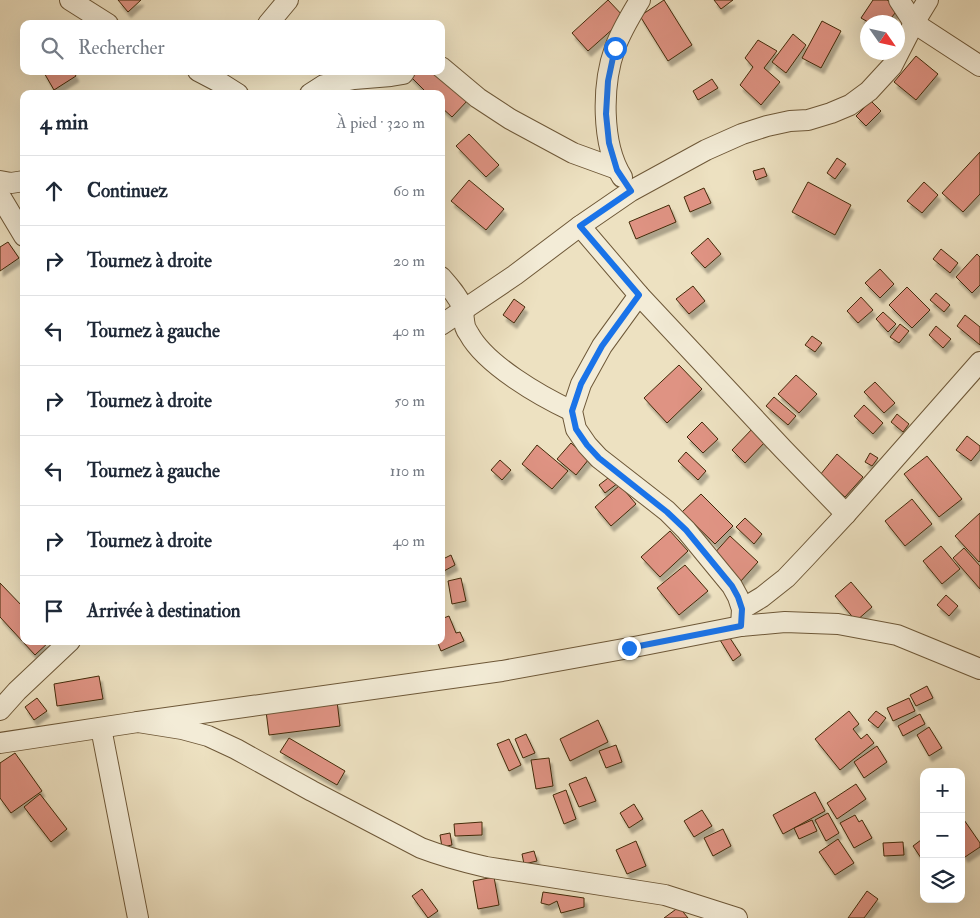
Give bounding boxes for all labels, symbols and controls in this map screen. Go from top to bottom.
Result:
north arrow [860,15,905,60]
search box [20,20,445,75]
icon: search [38,34,66,62]
text: Rechercher [78,36,165,60]
route start [604,37,627,60]
text: 4 min [40,109,88,136]
text: À pied · 320 m [337,113,425,133]
icon: ahead [40,177,68,205]
text: Continuez [87,179,168,203]
text: 60 m [393,181,425,201]
icon: right [40,247,68,275]
text: Tournez à droite [87,249,212,273]
text: 20 m [393,251,425,271]
icon: left [40,317,68,345]
text: Tournez à gauche [87,319,220,343]
text: 40 m [392,321,425,341]
icon: right [40,387,68,415]
text: Tournez à droite [87,389,212,413]
text: 50 m [394,391,425,411]
icon: left [40,457,68,485]
text: Tournez à gauche [87,459,220,483]
text: 110 m [390,461,425,481]
icon: right [40,527,68,555]
text: Tournez à droite [87,529,212,553]
text: 40 m [392,531,425,551]
icon: arrive [40,597,68,625]
text: Arrivée à destination [87,599,241,623]
route end [618,637,641,660]
map controls [920,768,965,903]
button: + [920,768,965,813]
button: − [920,813,965,858]
button: layers [920,858,965,903]

